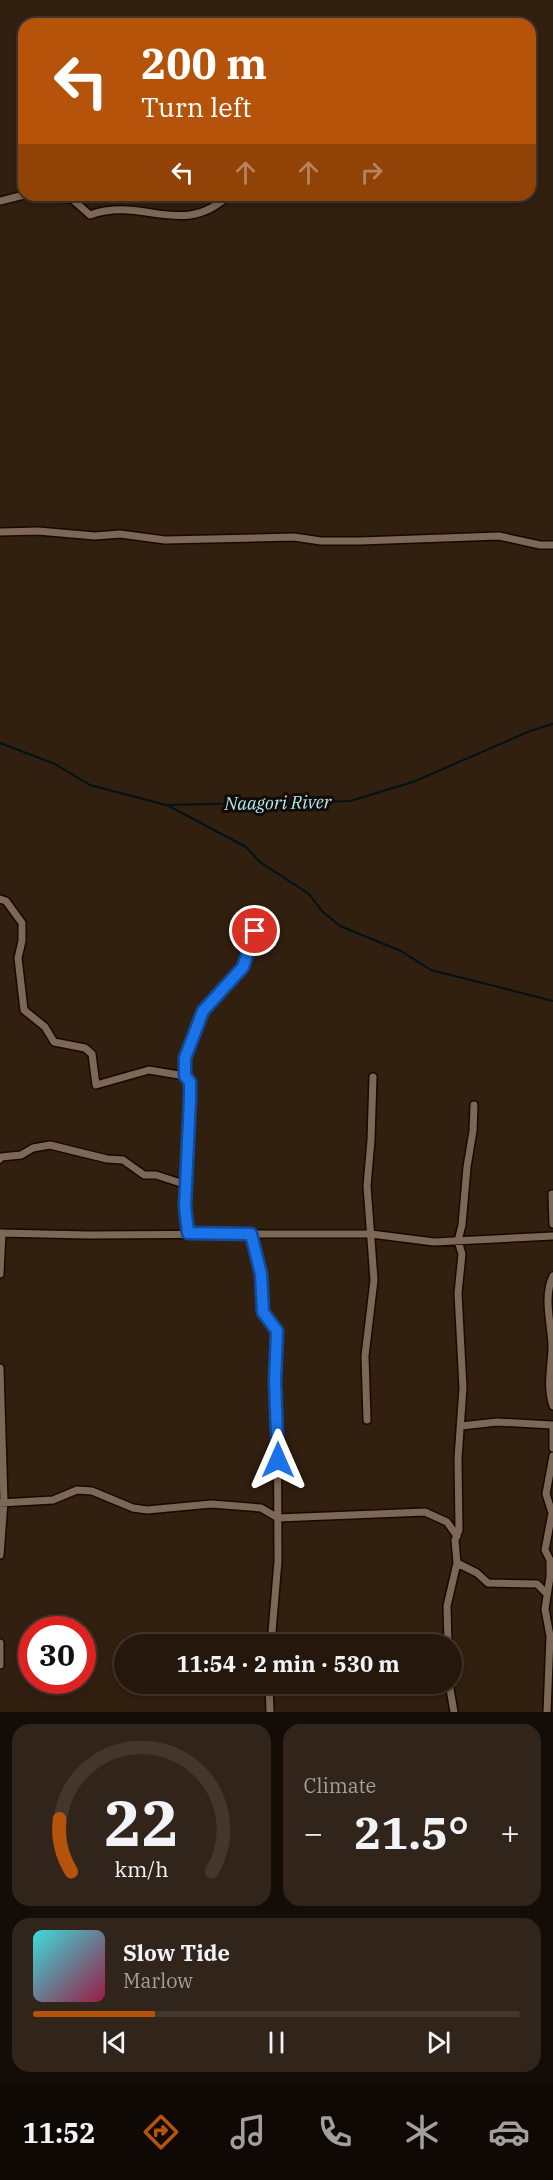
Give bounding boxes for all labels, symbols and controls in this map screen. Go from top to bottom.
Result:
text: 200 m [141,36,267,91]
icon: left [42,42,120,120]
text: Turn left [141,89,252,124]
icon: left [166,156,199,189]
icon: ahead [229,156,262,189]
icon: ahead [292,156,325,189]
icon: right [355,156,388,189]
water label: Naagori River [223,790,333,815]
pin [229,905,280,956]
icon: arrive [238,914,271,947]
position arrow [246,1428,310,1492]
speed limit sign: 30 [18,1616,96,1694]
text: 11:54 · 2 min · 530 m [176,1649,400,1678]
text: Climate [304,1772,376,1799]
text: 22 [104,1782,179,1863]
text: 21.5° [354,1803,469,1861]
text: − [304,1811,323,1854]
text: + [500,1811,520,1854]
text: km/h [114,1855,168,1883]
text: Slow Tide [123,1938,230,1967]
text: Marlow [123,1967,193,1994]
icon: previous [98,2026,131,2059]
icon: pause [260,2026,293,2059]
icon: next [422,2026,455,2059]
icon: directions [140,2111,182,2153]
icon: music [227,2111,269,2153]
icon: phone [314,2111,356,2153]
icon: climate [401,2111,443,2153]
icon: car [488,2111,530,2153]
text: 11:52 [23,2115,95,2150]

